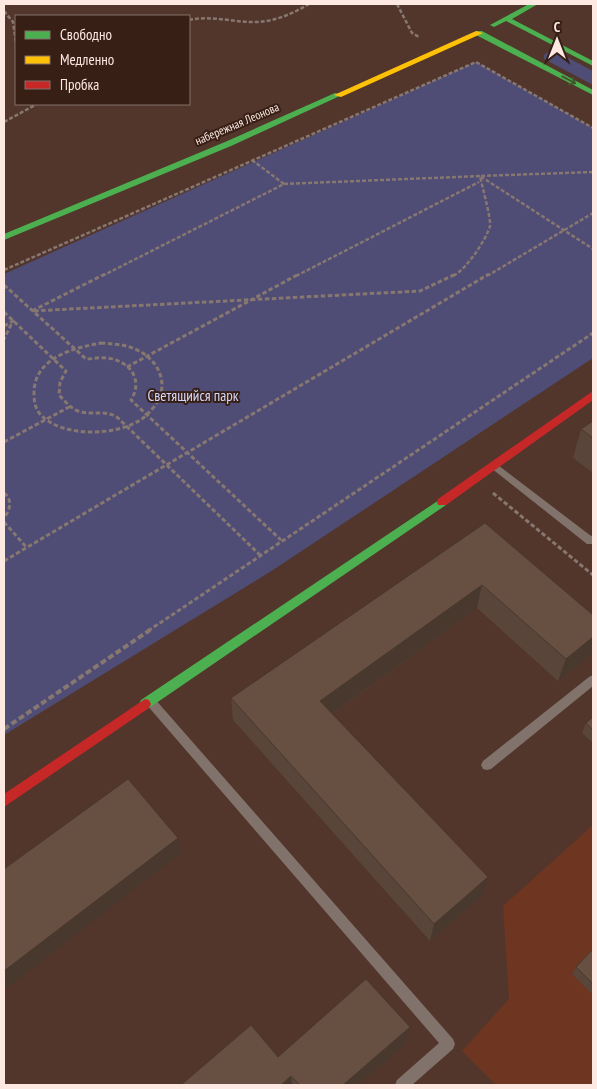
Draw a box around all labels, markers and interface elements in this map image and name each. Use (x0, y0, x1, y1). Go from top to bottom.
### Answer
legend (15, 15, 190, 105)
north arrow (532, 15, 582, 65)
text: С (554, 18, 561, 36)
text: Свободно (60, 25, 112, 44)
text: Медленно (60, 50, 114, 69)
text: Пробка (60, 75, 99, 94)
one-way arrow (561, 75, 576, 85)
street label: набережная Леонова (192, 99, 281, 148)
park label: Светящийся парк (147, 386, 239, 405)

